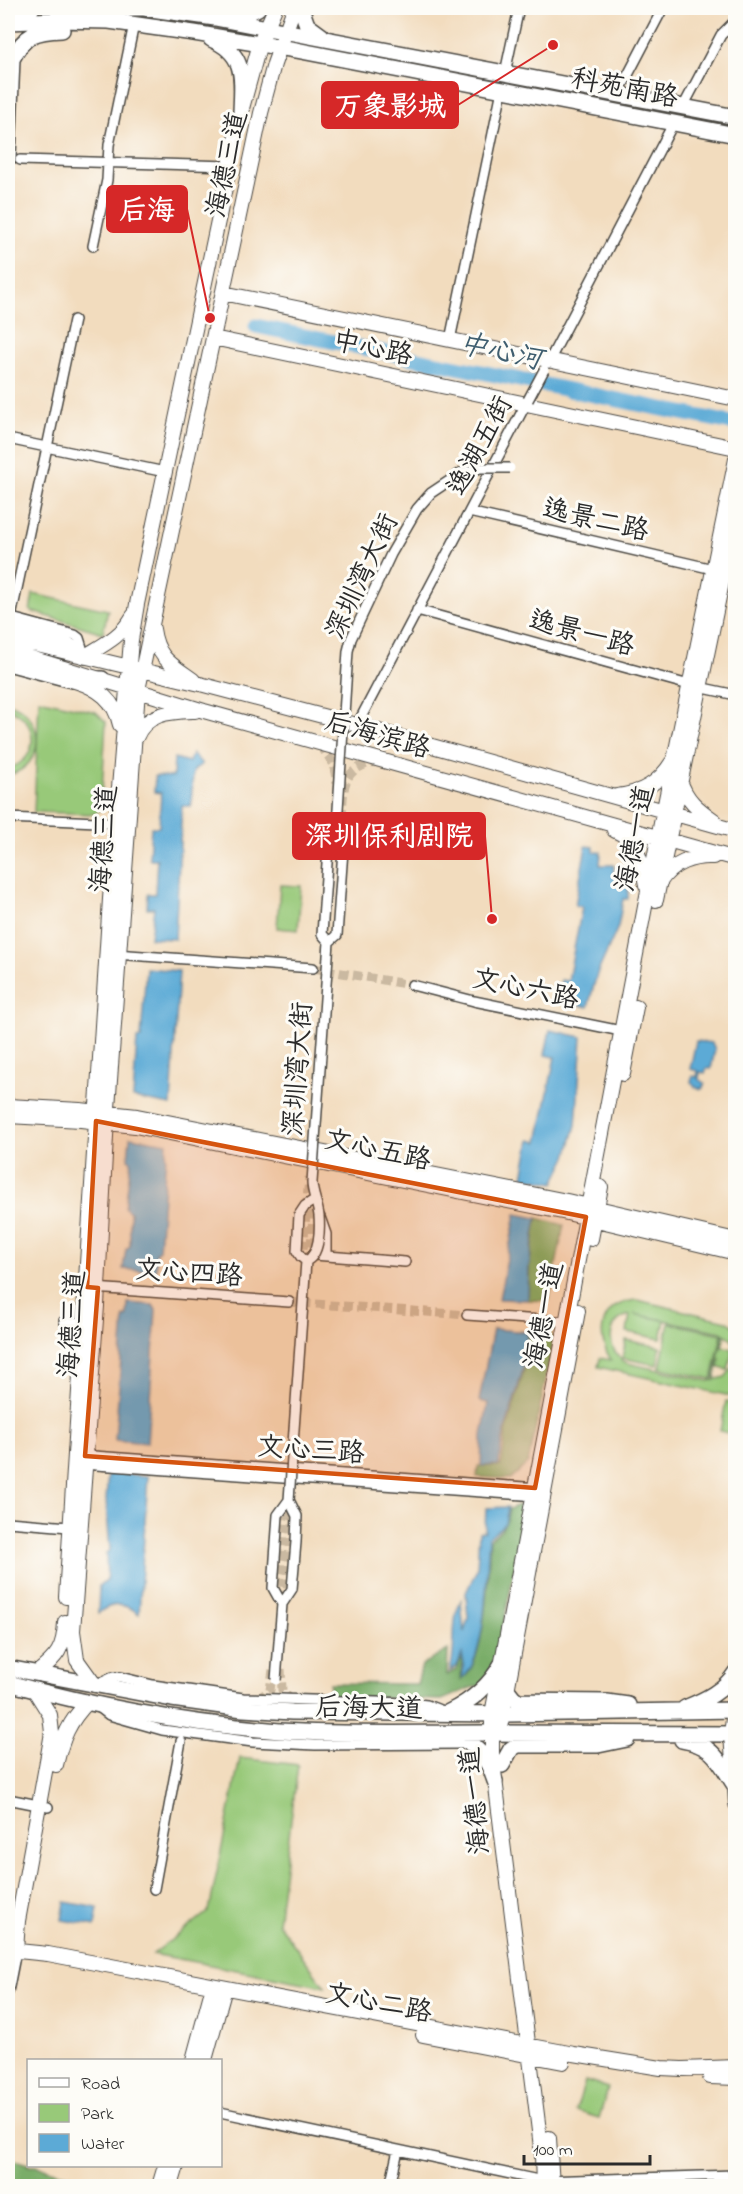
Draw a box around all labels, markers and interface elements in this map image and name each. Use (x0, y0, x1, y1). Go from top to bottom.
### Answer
street label: 科苑南路 (568, 60, 681, 119)
callout: 万象影城 (322, 82, 458, 128)
text: 万象影城 (334, 88, 446, 129)
street label: 海德三道 (198, 108, 259, 221)
callout: 后海 (107, 186, 187, 232)
text: 后海 (119, 192, 175, 233)
street label: 中心路 (329, 322, 416, 377)
water label: 中心河 (455, 325, 550, 383)
street label: 逸湖五街 (439, 389, 524, 503)
street label: 逸景二路 (538, 490, 652, 553)
street label: 深圳湾大街 (317, 508, 409, 646)
street label: 逸景一路 (524, 602, 639, 667)
street label: 后海滨路 (320, 703, 435, 770)
street label: 海德一道 (607, 782, 666, 895)
street label: 海德三道 (82, 784, 129, 894)
callout: 深圳保利剧院 (293, 813, 485, 859)
text: 深圳保利剧院 (305, 818, 473, 859)
street label: 文心六路 (469, 960, 582, 1021)
street label: 深圳湾大街 (275, 1000, 324, 1138)
street label: 文心五路 (321, 1121, 434, 1182)
street label: 文心四路 (134, 1251, 244, 1298)
street label: 海德一道 (516, 1259, 575, 1372)
street label: 海德三道 (50, 1269, 97, 1379)
street label: 文心三路 (256, 1428, 366, 1475)
street label: 后海大道 (315, 1689, 423, 1730)
street label: 海德一道 (451, 1745, 502, 1856)
street label: 文心二路 (322, 1975, 435, 2034)
legend (27, 2059, 222, 2167)
text: Road (81, 2072, 120, 2098)
text: Park (81, 2102, 114, 2128)
scale bar (524, 2128, 650, 2166)
text: Water (81, 2132, 125, 2158)
text: 100 m (533, 2138, 573, 2164)

